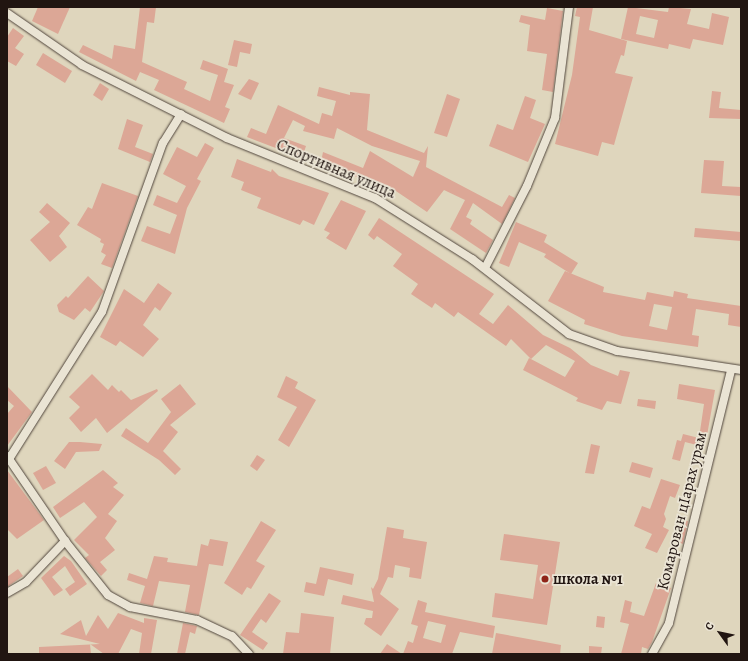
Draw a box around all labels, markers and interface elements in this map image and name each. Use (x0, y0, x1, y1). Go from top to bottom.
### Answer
street label: Спортивная улица (273, 135, 399, 203)
street label: Комарован цIарах урам (653, 430, 711, 592)
place label: школа №1 (553, 569, 623, 589)
marker: школа №1 (540, 574, 550, 584)
north arrow (700, 613, 740, 653)
text: С (701, 619, 718, 633)

